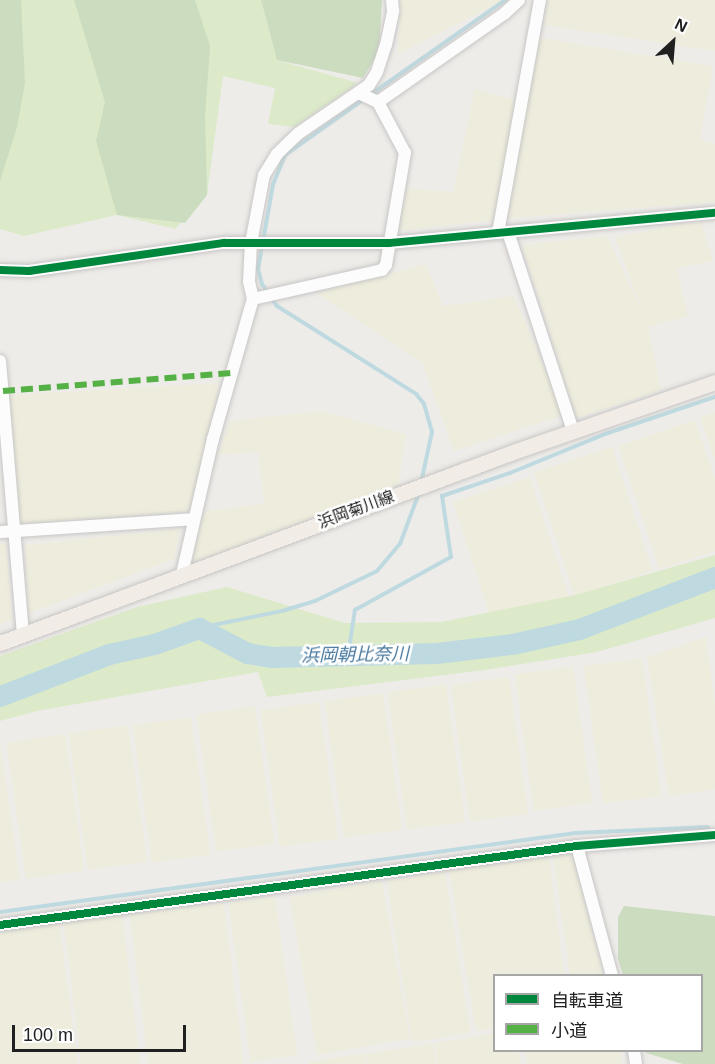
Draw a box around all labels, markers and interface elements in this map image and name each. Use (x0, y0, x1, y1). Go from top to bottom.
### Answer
north arrow (643, 12, 703, 72)
text: N (672, 15, 690, 36)
street label: 浜岡菊川線 (315, 487, 397, 533)
water label: 浜岡朝比奈川 (301, 643, 409, 667)
legend (493, 974, 703, 1052)
text: 自転車道 (551, 991, 623, 1011)
scale bar (15, 1013, 189, 1051)
text: 小道 (551, 1021, 587, 1041)
text: 100 m (23, 1025, 73, 1045)

